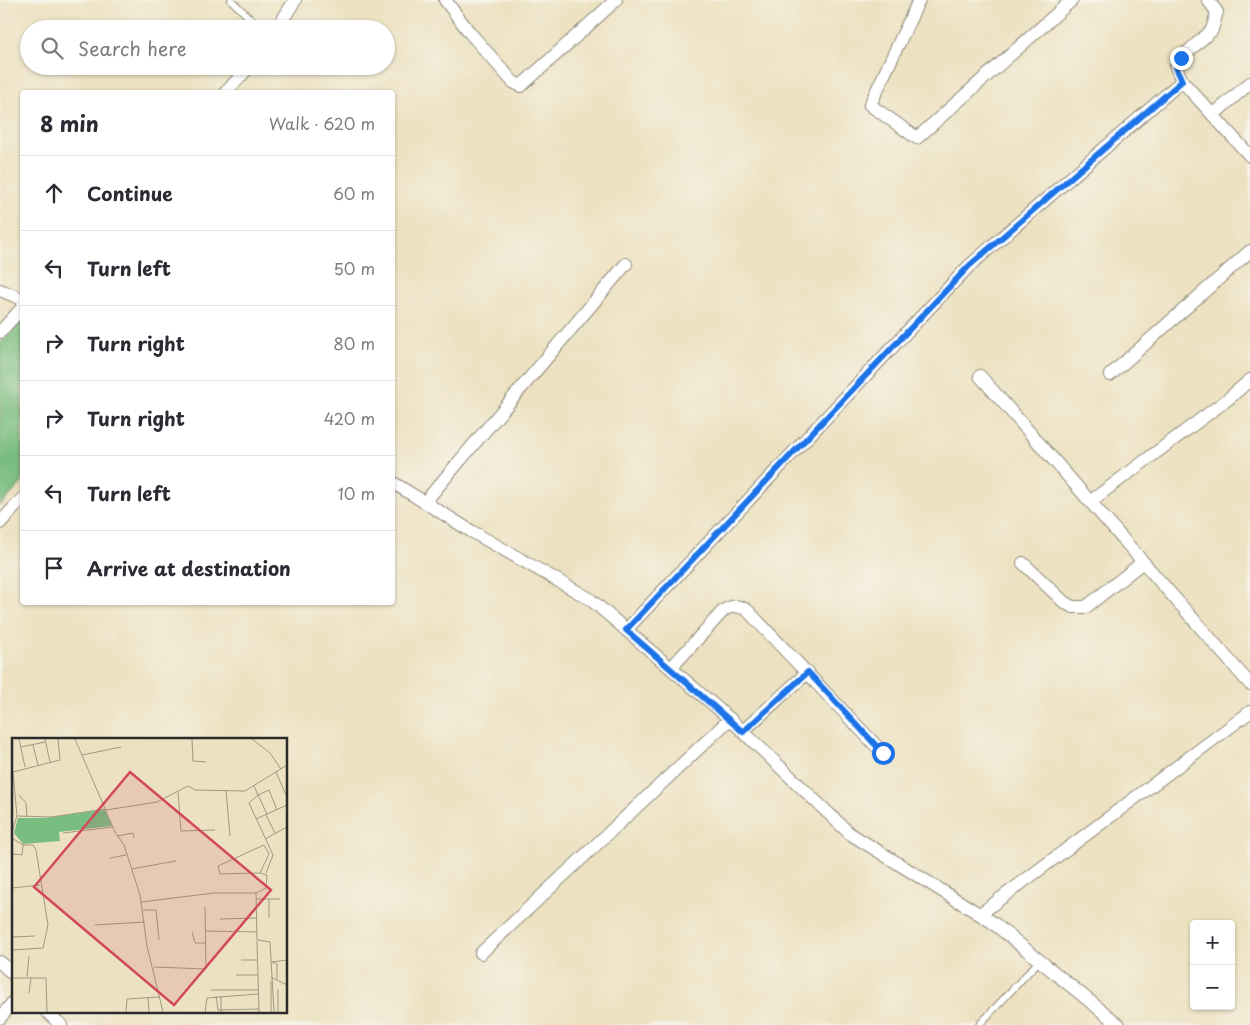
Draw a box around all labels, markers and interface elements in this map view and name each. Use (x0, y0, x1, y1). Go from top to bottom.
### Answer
search box (20, 20, 395, 75)
icon: search (38, 34, 66, 62)
text: Search here (78, 34, 187, 62)
route end (1170, 47, 1193, 70)
text: 8 min (40, 107, 99, 139)
text: Walk · 620 m (269, 111, 375, 135)
icon: ahead (40, 179, 68, 207)
text: Continue (87, 179, 173, 207)
text: 60 m (333, 181, 375, 205)
icon: left (40, 254, 68, 282)
text: Turn left (87, 254, 171, 282)
text: 50 m (334, 256, 375, 280)
icon: right (40, 329, 68, 357)
text: Turn right (87, 329, 185, 357)
text: 80 m (333, 331, 375, 355)
icon: right (40, 404, 68, 432)
text: Turn right (87, 404, 185, 432)
text: 420 m (324, 406, 375, 430)
icon: left (40, 479, 68, 507)
text: Turn left (87, 479, 171, 507)
text: 10 m (338, 481, 375, 505)
icon: arrive (40, 554, 68, 582)
text: Arrive at destination (87, 554, 291, 582)
inset map (12, 738, 288, 1012)
route start (872, 742, 895, 765)
map controls (1190, 920, 1235, 1010)
button: + (1190, 920, 1235, 965)
button: − (1190, 965, 1235, 1010)

